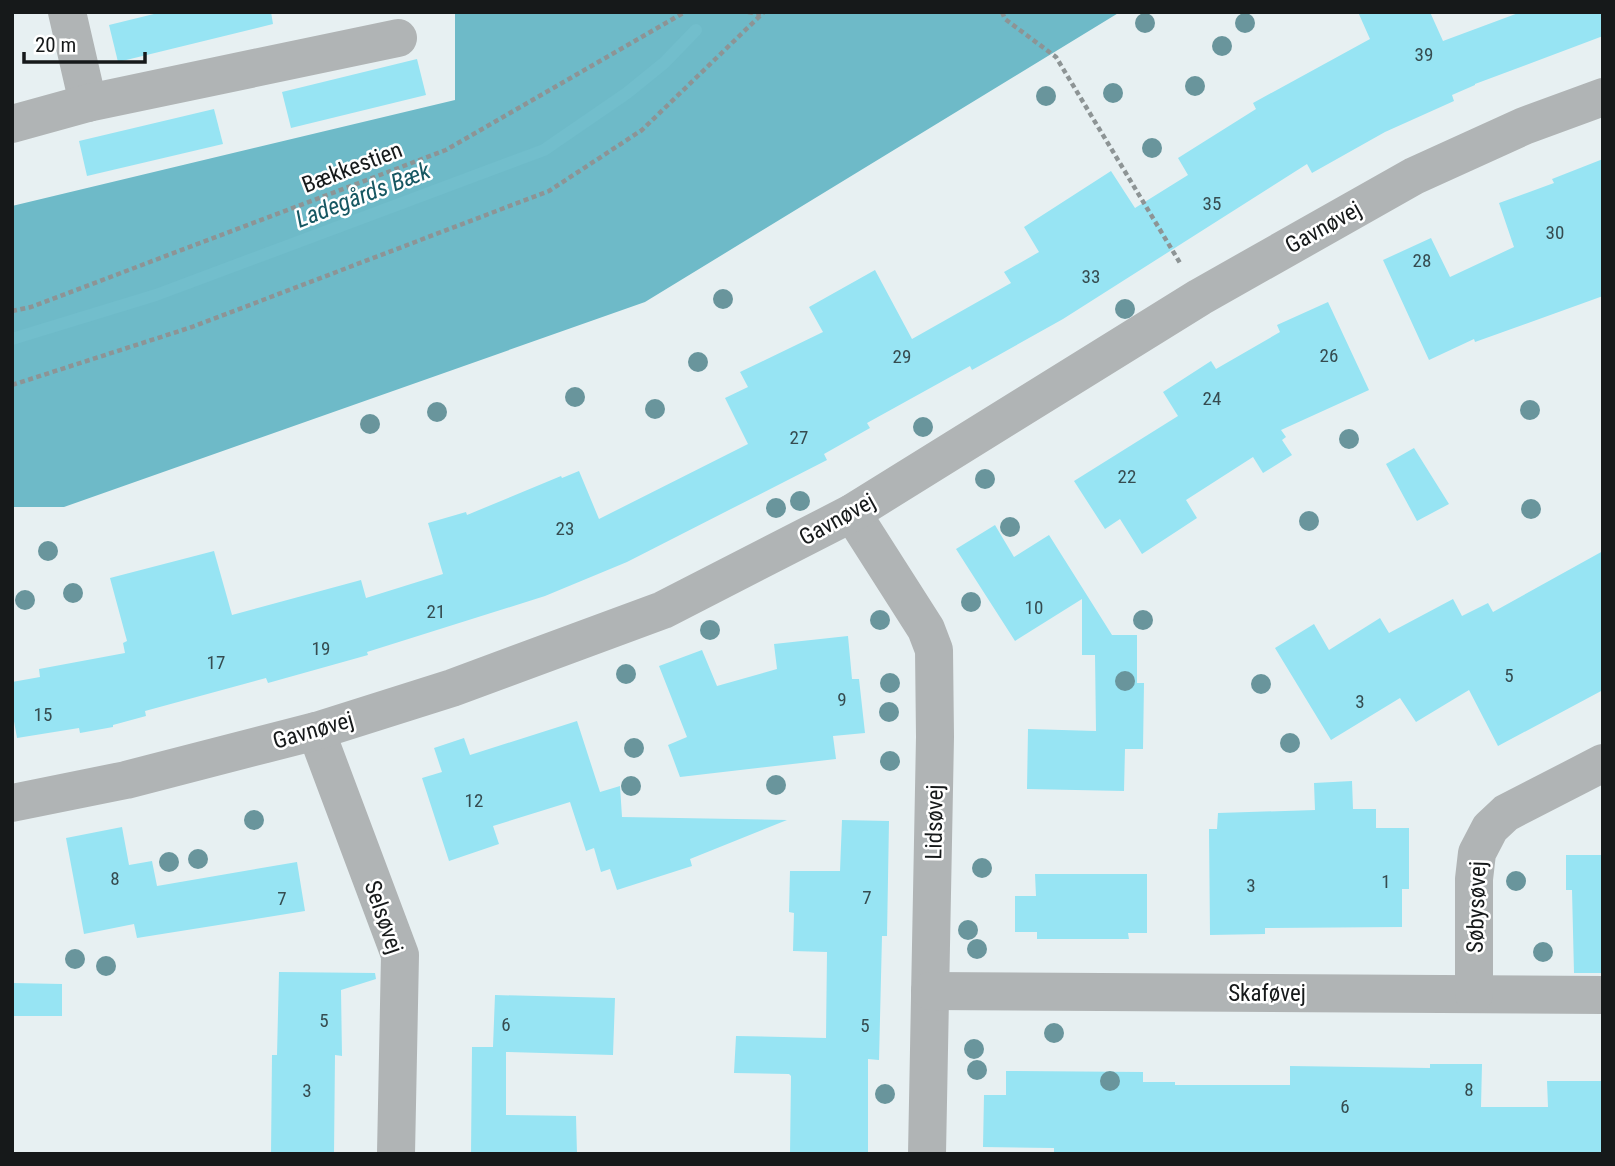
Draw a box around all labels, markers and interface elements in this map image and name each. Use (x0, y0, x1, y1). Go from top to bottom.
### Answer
scale bar (24, 21, 145, 65)
text: 20 m (35, 33, 76, 57)
house number: 39 (1415, 43, 1433, 66)
street label: Bækkestien (298, 136, 406, 199)
water label: Ladegårds Bæk (292, 156, 435, 234)
house number: 35 (1203, 192, 1221, 215)
street label: Gavnøvej (1281, 196, 1366, 259)
house number: 30 (1546, 221, 1564, 244)
house number: 28 (1413, 249, 1431, 272)
house number: 33 (1082, 265, 1100, 288)
house number: 26 (1320, 344, 1338, 367)
house number: 29 (893, 345, 911, 368)
house number: 24 (1203, 387, 1221, 410)
house number: 27 (790, 426, 808, 449)
house number: 22 (1118, 465, 1136, 488)
street label: Gavnøvej (795, 488, 880, 551)
house number: 23 (556, 517, 574, 540)
house number: 10 (1025, 596, 1043, 619)
house number: 21 (427, 600, 445, 623)
house number: 19 (312, 637, 330, 660)
house number: 17 (207, 651, 225, 674)
house number: 5 (1504, 664, 1514, 687)
house number: 9 (837, 688, 847, 711)
house number: 3 (1355, 690, 1365, 713)
house number: 15 (34, 703, 52, 726)
street label: Gavnøvej (270, 706, 357, 755)
street label: Lidsøvej (920, 784, 949, 860)
house number: 12 (465, 789, 483, 812)
street label: Søbysøvej (1461, 861, 1492, 953)
house number: 8 (110, 867, 120, 890)
house number: 1 (1381, 870, 1391, 893)
house number: 3 (1246, 874, 1256, 897)
street label: Selsøvej (358, 877, 409, 957)
house number: 7 (862, 886, 872, 909)
house number: 7 (277, 887, 287, 910)
street label: Skaføvej (1228, 980, 1306, 1007)
house number: 5 (319, 1009, 329, 1032)
house number: 6 (501, 1013, 511, 1036)
house number: 5 (860, 1014, 870, 1037)
house number: 8 (1464, 1078, 1474, 1101)
house number: 3 (302, 1079, 312, 1102)
house number: 6 (1340, 1095, 1350, 1118)

